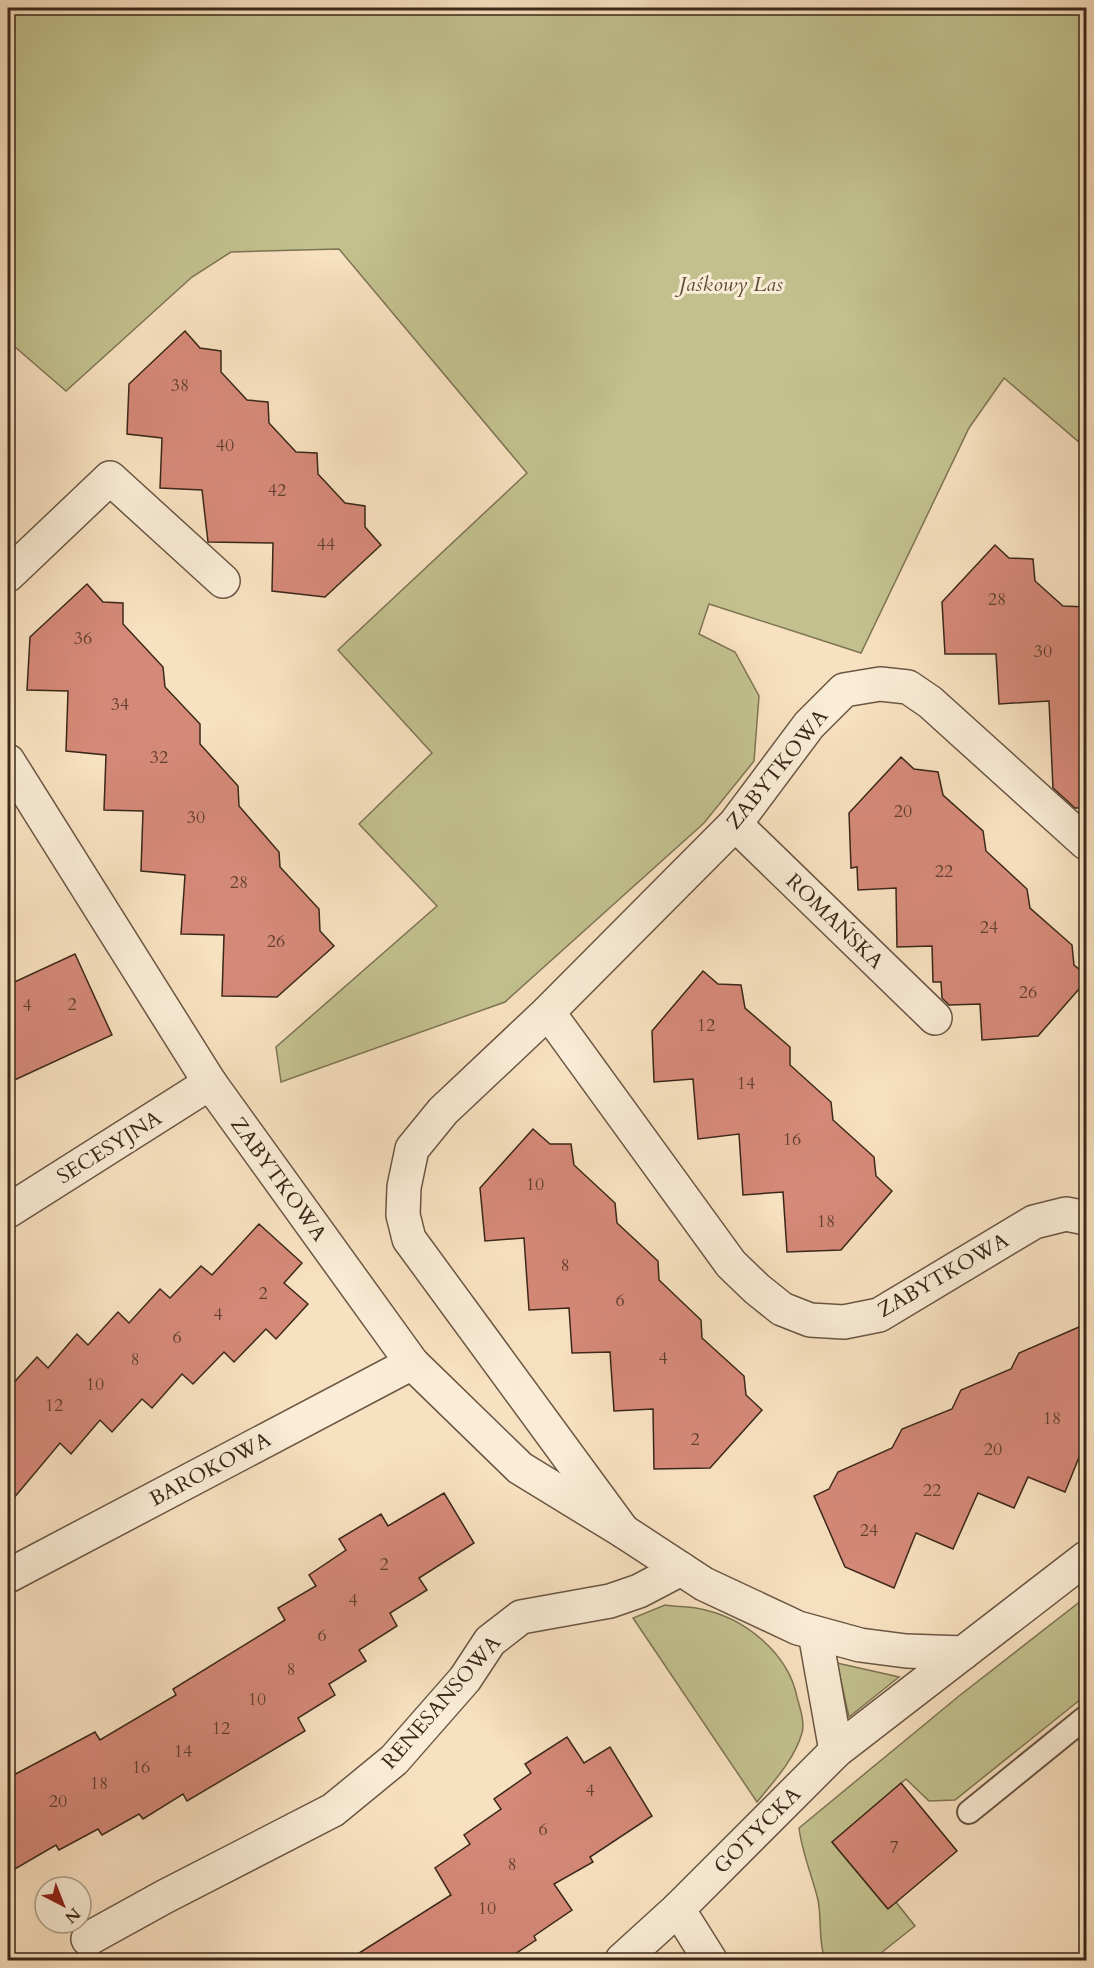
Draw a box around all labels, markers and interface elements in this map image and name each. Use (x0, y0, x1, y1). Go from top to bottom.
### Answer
park label: Jaśkowy Las (674, 270, 783, 299)
house number: 38 (171, 373, 189, 398)
house number: 40 (216, 433, 234, 458)
house number: 42 (268, 478, 286, 503)
house number: 44 (317, 532, 335, 557)
house number: 28 (988, 587, 1006, 612)
house number: 36 (74, 626, 92, 651)
house number: 30 (1034, 639, 1052, 664)
house number: 34 (111, 692, 129, 717)
street label: ZABYTKOWA (720, 703, 835, 836)
house number: 32 (150, 745, 168, 770)
house number: 20 (894, 799, 912, 824)
house number: 30 (187, 805, 205, 830)
house number: 22 (935, 859, 953, 884)
street label: ROMAŃSKA (779, 867, 890, 976)
house number: 28 (230, 870, 248, 895)
house number: 24 (980, 915, 998, 940)
house number: 26 (267, 929, 285, 954)
house number: 26 (1019, 980, 1037, 1005)
house number: 2 (67, 992, 77, 1017)
house number: 4 (22, 993, 32, 1018)
house number: 12 (697, 1013, 715, 1038)
house number: 14 (737, 1071, 755, 1096)
street label: SECESYJNA (51, 1104, 167, 1191)
street label: ZABYTKOWA (224, 1111, 334, 1247)
house number: 16 (783, 1127, 801, 1152)
house number: 10 (526, 1172, 544, 1197)
house number: 18 (817, 1209, 835, 1234)
street label: ZABYTKOWA (872, 1226, 1014, 1325)
house number: 8 (560, 1253, 570, 1278)
house number: 2 (258, 1281, 268, 1306)
house number: 6 (615, 1288, 625, 1313)
house number: 4 (213, 1302, 223, 1327)
house number: 6 (172, 1325, 182, 1350)
house number: 4 (658, 1346, 668, 1371)
house number: 8 (130, 1347, 140, 1372)
house number: 10 (86, 1372, 104, 1397)
house number: 12 (45, 1393, 63, 1418)
house number: 18 (1043, 1406, 1061, 1431)
street label: BAROKOWA (144, 1425, 276, 1514)
house number: 2 (690, 1427, 700, 1452)
house number: 20 (984, 1437, 1002, 1462)
house number: 22 (923, 1478, 941, 1503)
house number: 24 (860, 1518, 878, 1543)
house number: 2 (379, 1552, 389, 1577)
house number: 4 (348, 1588, 358, 1613)
house number: 6 (317, 1623, 327, 1648)
street label: RENESANSOWA (375, 1629, 508, 1775)
house number: 8 (286, 1657, 296, 1682)
house number: 10 (248, 1687, 266, 1712)
house number: 12 (212, 1716, 230, 1741)
house number: 14 (174, 1739, 192, 1764)
house number: 16 (132, 1755, 150, 1780)
house number: 18 (90, 1771, 108, 1796)
house number: 4 (585, 1778, 595, 1803)
street label: GOTYCKA (707, 1780, 807, 1880)
house number: 20 (49, 1789, 67, 1814)
house number: 6 (538, 1817, 548, 1842)
house number: 7 (889, 1835, 899, 1860)
house number: 8 (507, 1852, 517, 1877)
north arrow (33, 1875, 93, 1935)
house number: 10 (478, 1896, 496, 1921)
text: N (60, 1903, 85, 1928)

